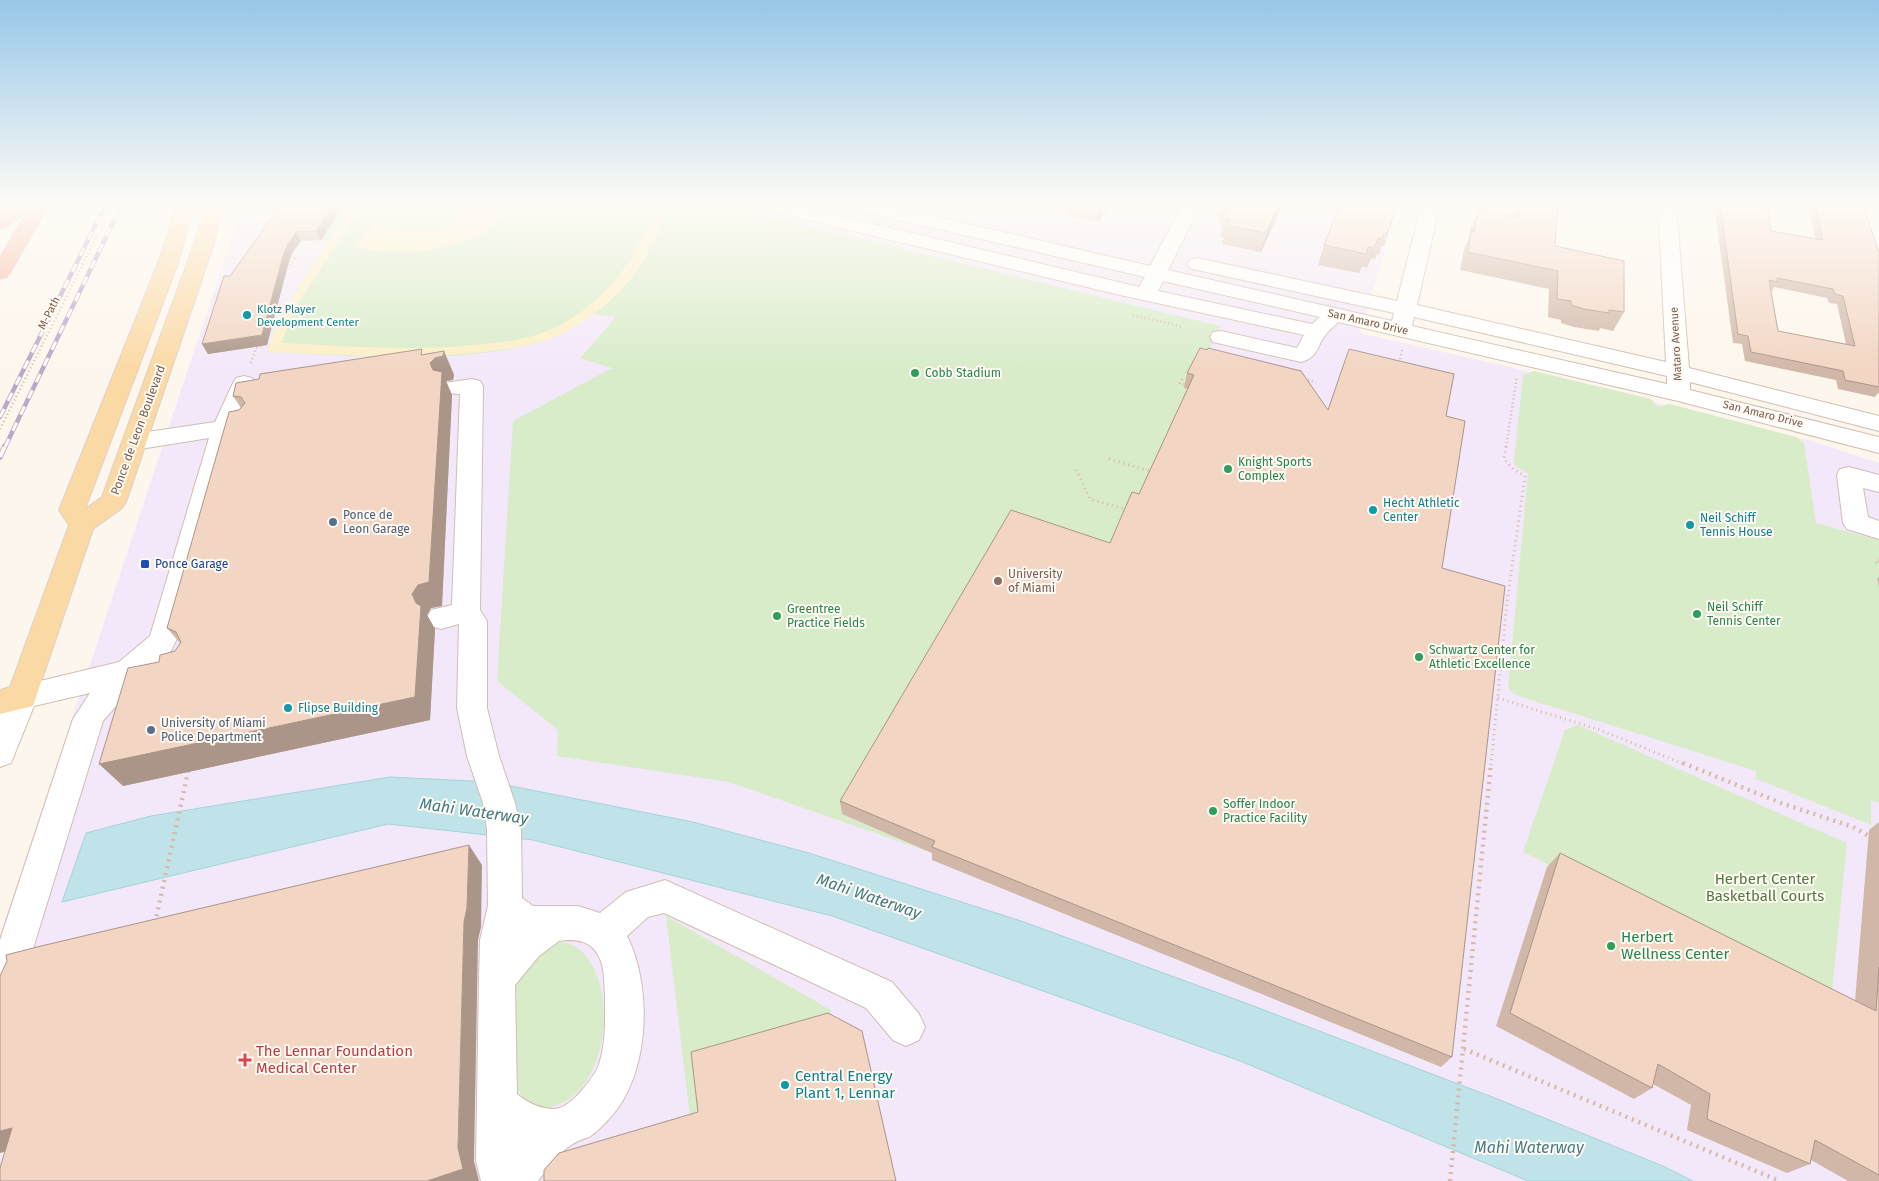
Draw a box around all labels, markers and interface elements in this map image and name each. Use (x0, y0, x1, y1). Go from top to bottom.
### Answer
street label: M-Path (35, 294, 63, 332)
place label: Klotz Player Development Center (257, 303, 359, 329)
street label: San Amaro Drive (1327, 306, 1409, 338)
street label: Mataro Avenue (1668, 307, 1684, 381)
marker: Klotz Player Development Center (241, 309, 253, 321)
street label: Ponce de Leon Boulevard (108, 363, 168, 497)
place label: Cobb Stadium (925, 366, 1001, 380)
marker: Cobb Stadium (909, 367, 921, 379)
street label: San Amaro Drive (1722, 398, 1804, 430)
place label: Knight Sports Complex (1238, 455, 1312, 483)
marker: Knight Sports Complex (1222, 463, 1234, 475)
place label: Hecht Athletic Center (1383, 496, 1460, 524)
marker: Hecht Athletic Center (1367, 504, 1379, 516)
place label: Ponce de Leon Garage (343, 508, 410, 536)
place label: Neil Schiff Tennis House (1700, 511, 1773, 539)
marker: Ponce de Leon Garage (327, 516, 339, 528)
marker: Neil Schiff Tennis House (1684, 519, 1696, 531)
place label: Ponce Garage (155, 557, 228, 571)
marker: Ponce Garage (139, 558, 151, 570)
place label: University of Miami (1008, 567, 1062, 595)
marker: University of Miami (992, 575, 1004, 587)
place label: Neil Schiff Tennis Center (1707, 600, 1781, 628)
place label: Greentree Practice Fields (787, 602, 865, 630)
marker: Neil Schiff Tennis Center (1691, 608, 1703, 620)
marker: Greentree Practice Fields (771, 610, 783, 622)
place label: Schwartz Center for Athletic Excellence (1429, 643, 1535, 671)
marker: Schwartz Center for Athletic Excellence (1413, 651, 1425, 663)
place label: Flipse Building (298, 701, 379, 715)
marker: Flipse Building (282, 702, 294, 714)
place label: University of Miami Police Department (161, 716, 266, 744)
marker: University of Miami Police Department (145, 724, 157, 736)
water label: Mahi Waterway (419, 794, 531, 828)
place label: Soffer Indoor Practice Facility (1223, 797, 1307, 825)
marker: Soffer Indoor Practice Facility (1207, 805, 1219, 817)
water label: Mahi Waterway (814, 869, 925, 923)
park label: Herbert Center Basketball Courts (1706, 870, 1824, 905)
place label: Herbert Wellness Center (1621, 928, 1729, 963)
marker: Herbert Wellness Center (1605, 940, 1617, 952)
place label: The Lennar Foundation Medical Center (256, 1042, 413, 1077)
marker: The Lennar Foundation Medical Center (238, 1053, 252, 1067)
place label: Central Energy Plant 1, Lennar (795, 1067, 895, 1102)
marker: Central Energy Plant 1, Lennar (779, 1079, 791, 1091)
water label: Mahi Waterway (1474, 1138, 1585, 1157)

